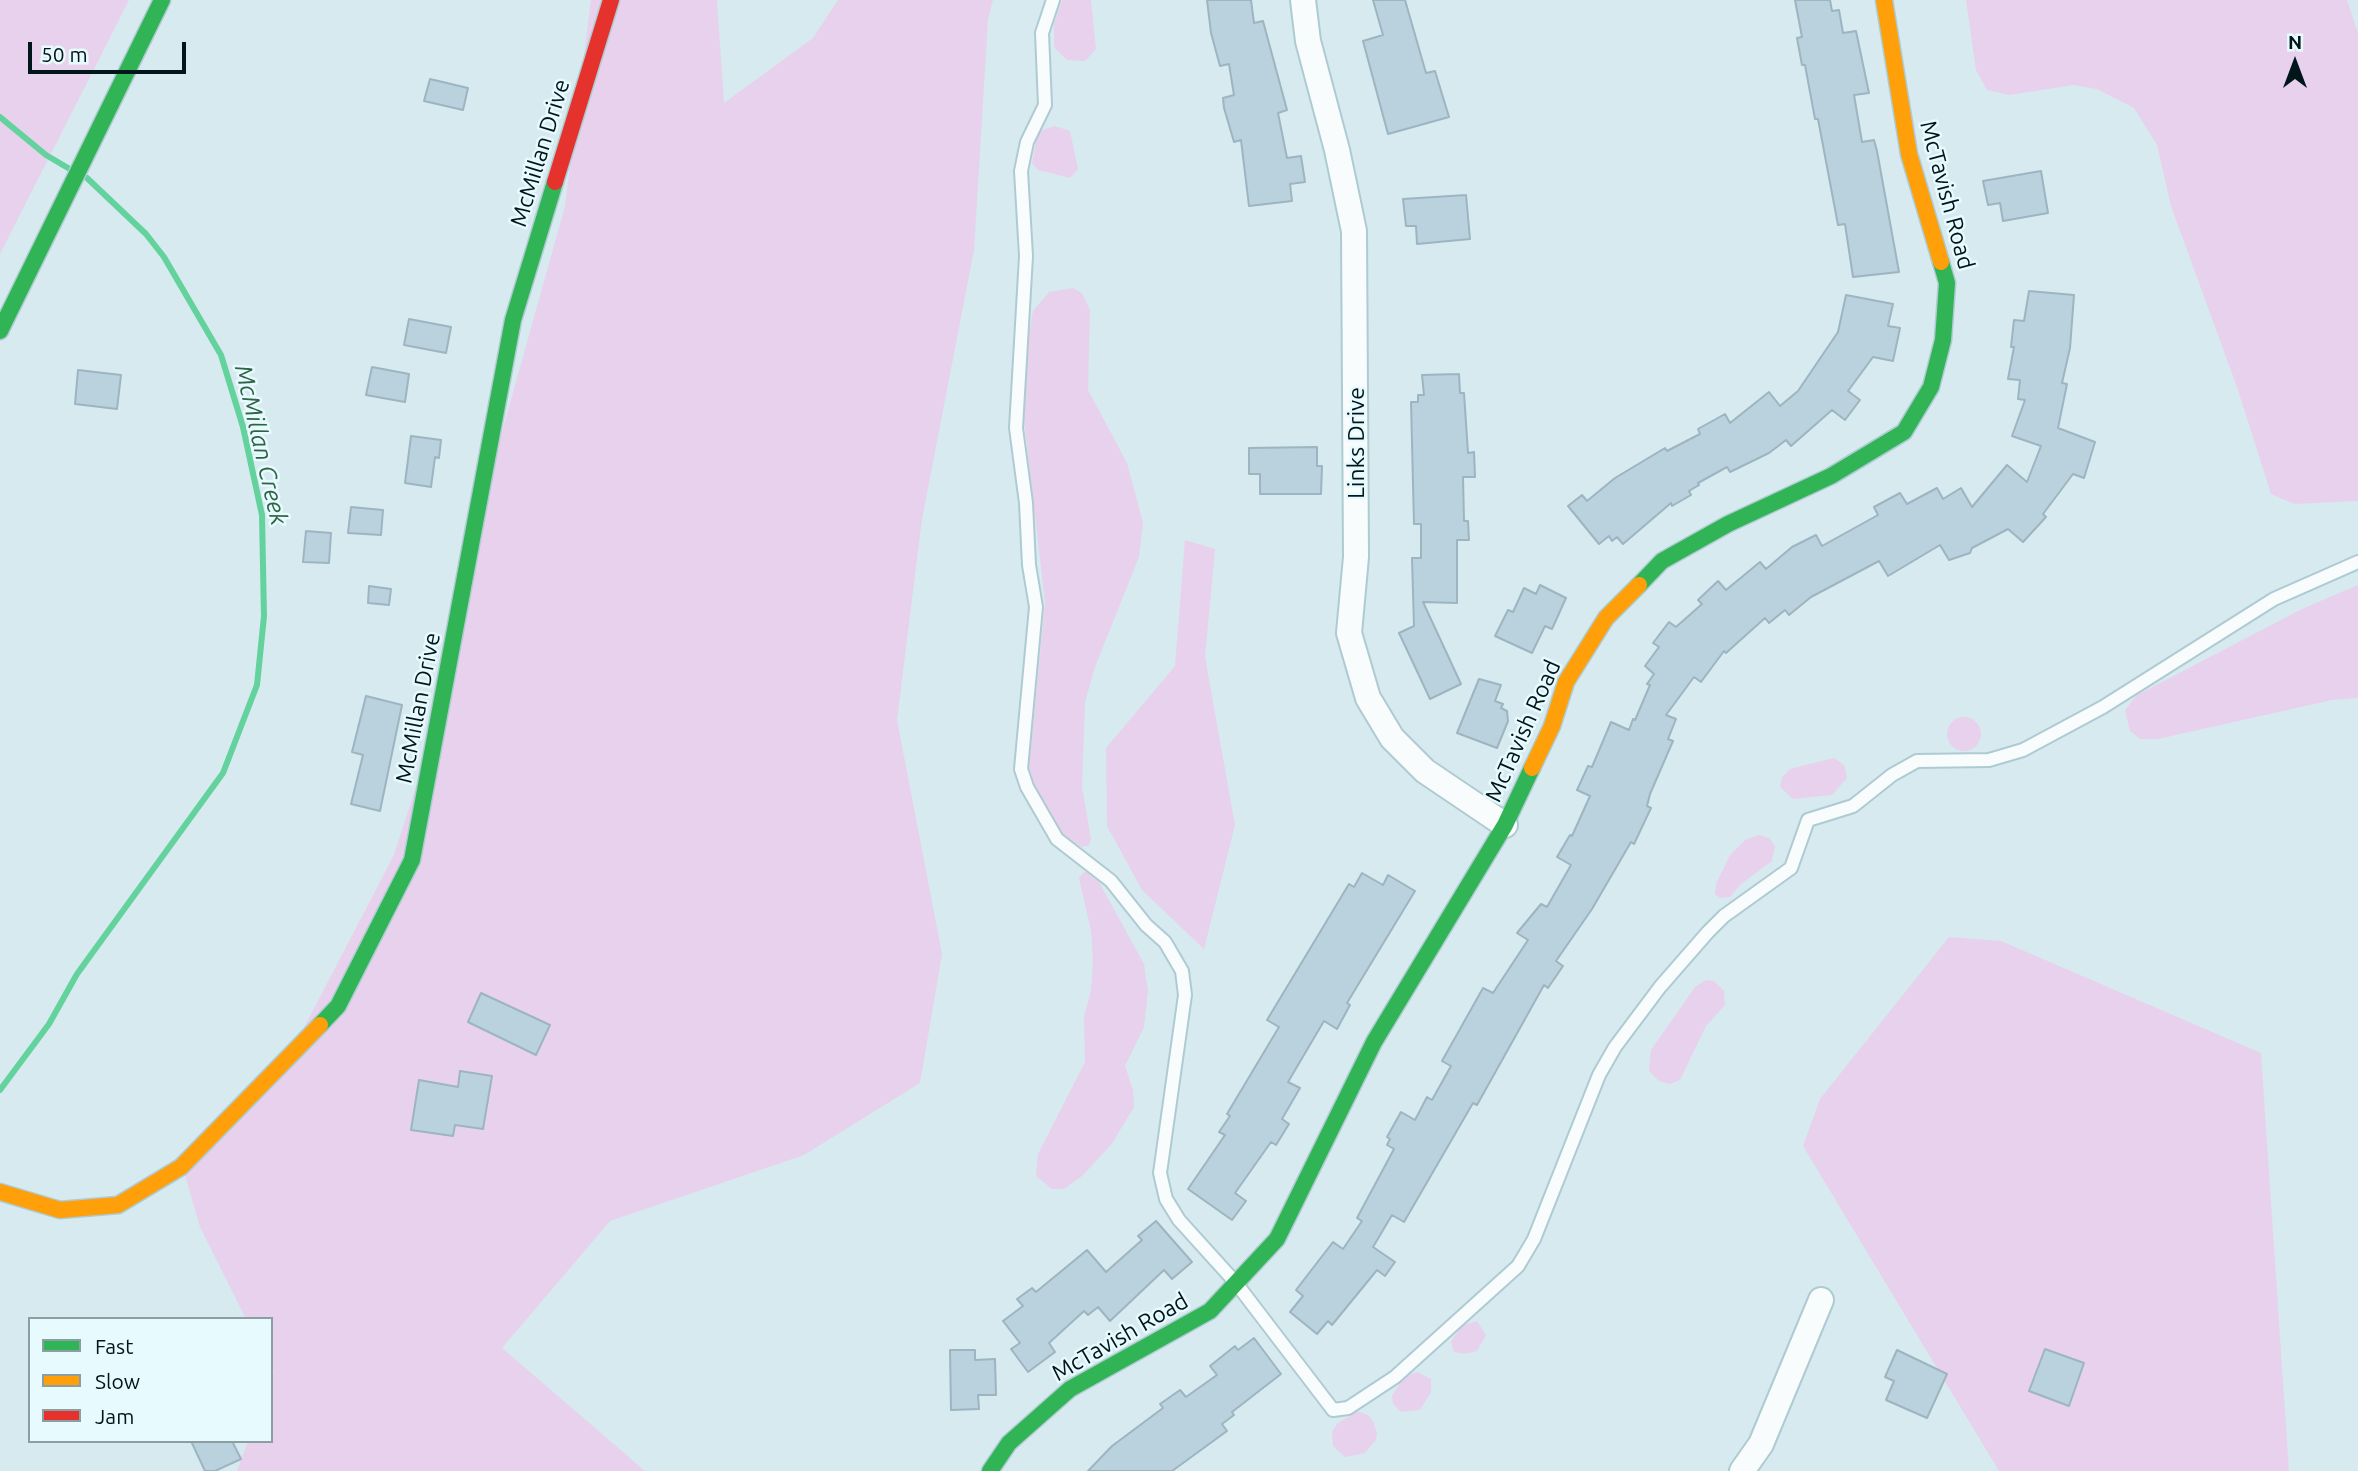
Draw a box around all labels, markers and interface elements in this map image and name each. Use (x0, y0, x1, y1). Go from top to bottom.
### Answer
scale bar (32, 28, 189, 72)
north arrow (2260, 28, 2330, 98)
text: N (2288, 31, 2302, 53)
text: 50 m (41, 42, 88, 66)
street label: McMillan Drive (504, 76, 576, 230)
street label: McTavish Road (1914, 118, 1980, 272)
water label: McMillan Creek (229, 362, 293, 528)
street label: Links Drive (1342, 387, 1370, 499)
street label: McMillan Drive (390, 630, 446, 786)
street label: McTavish Road (1479, 656, 1567, 806)
street label: McTavish Road (1047, 1287, 1193, 1387)
legend (28, 1317, 273, 1443)
text: Fast (95, 1334, 133, 1358)
text: Slow (95, 1369, 140, 1393)
text: Jam (95, 1404, 134, 1428)

